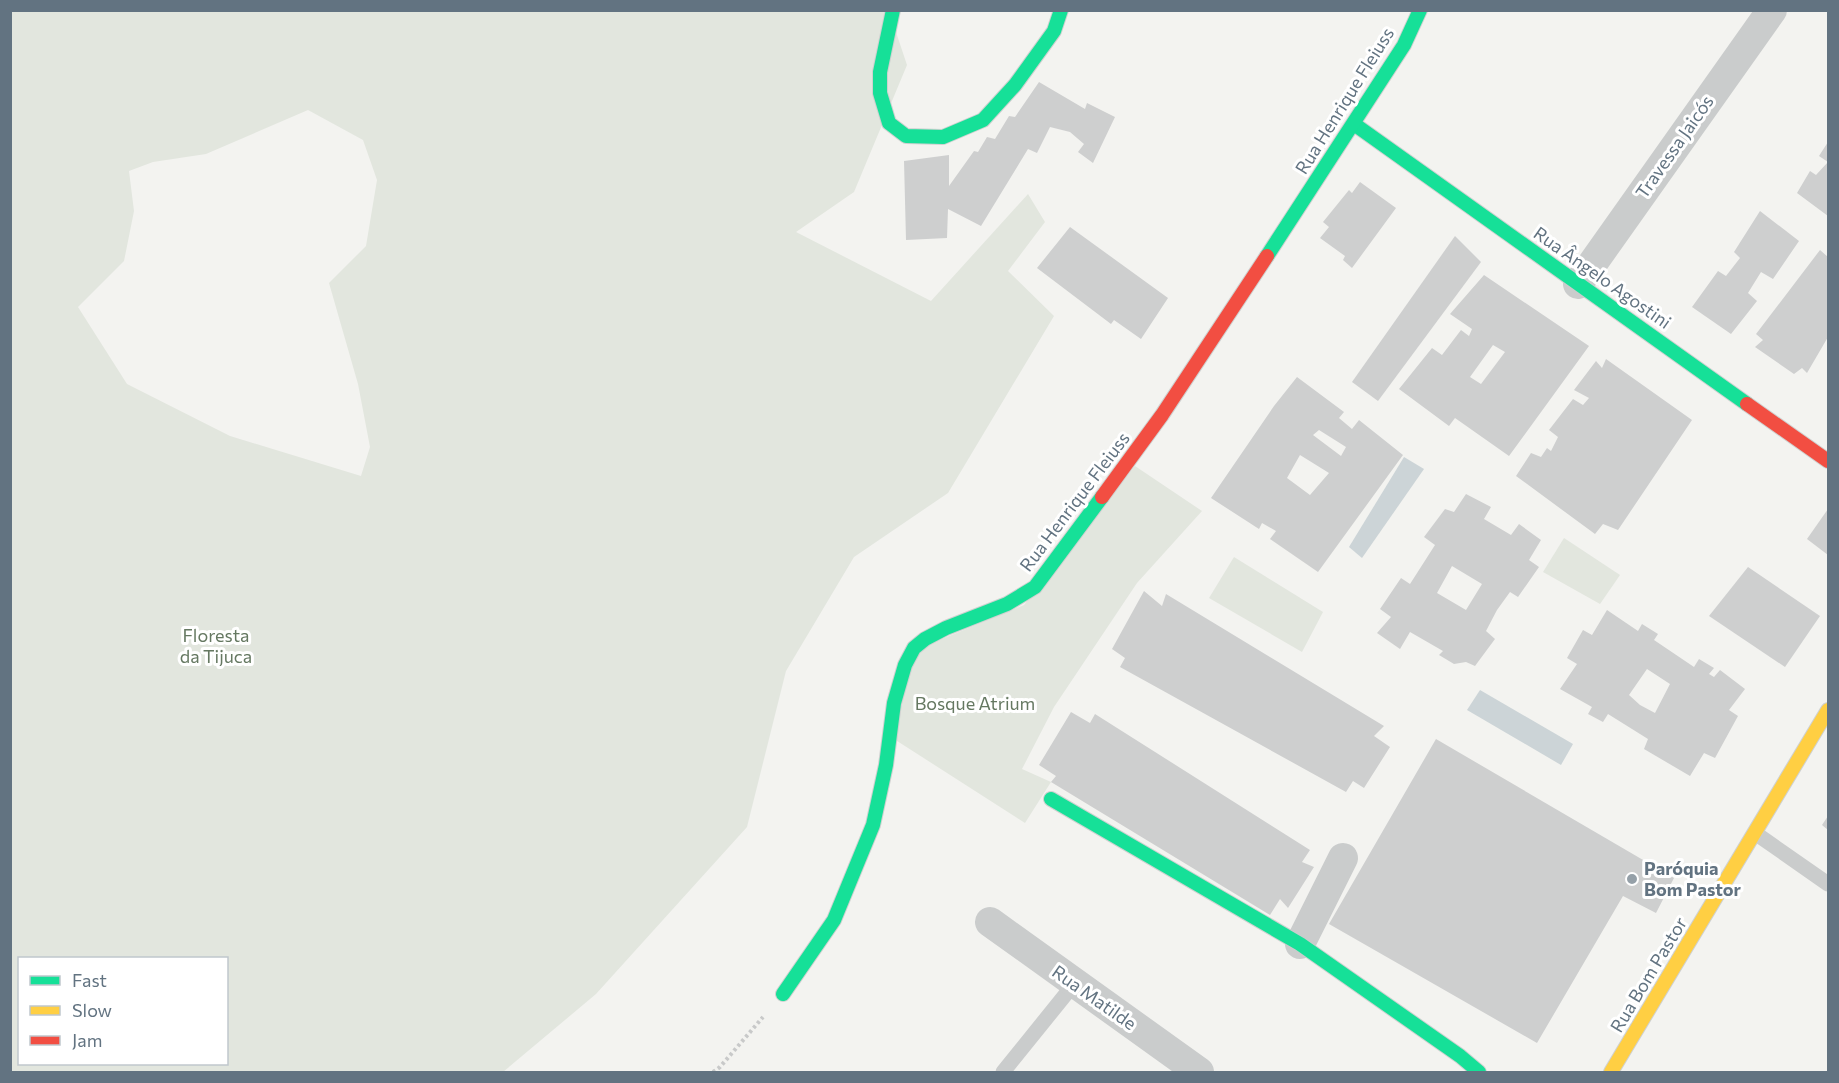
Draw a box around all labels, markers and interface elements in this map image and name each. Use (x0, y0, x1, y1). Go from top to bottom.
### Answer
street label: Rua Henrique Fleiuss (1290, 23, 1398, 178)
street label: Travessa Jaicós (1631, 91, 1718, 202)
street label: Rua Ângelo Agostini (1530, 222, 1676, 333)
street label: Rua Henrique Fleiuss (1015, 427, 1134, 575)
park label: Floresta da Tijuca (180, 624, 252, 667)
park label: Bosque Atrium (915, 692, 1035, 714)
place label: Paróquia Bom Pastor (1644, 857, 1742, 900)
marker: Paróquia Bom Pastor (1625, 872, 1639, 886)
street label: Rua Bom Pastor (1605, 913, 1691, 1036)
legend (18, 957, 228, 1065)
street label: Rua Matilde (1048, 960, 1141, 1034)
text: Fast (72, 969, 107, 991)
text: Slow (72, 999, 112, 1021)
text: Jam (72, 1029, 102, 1051)

